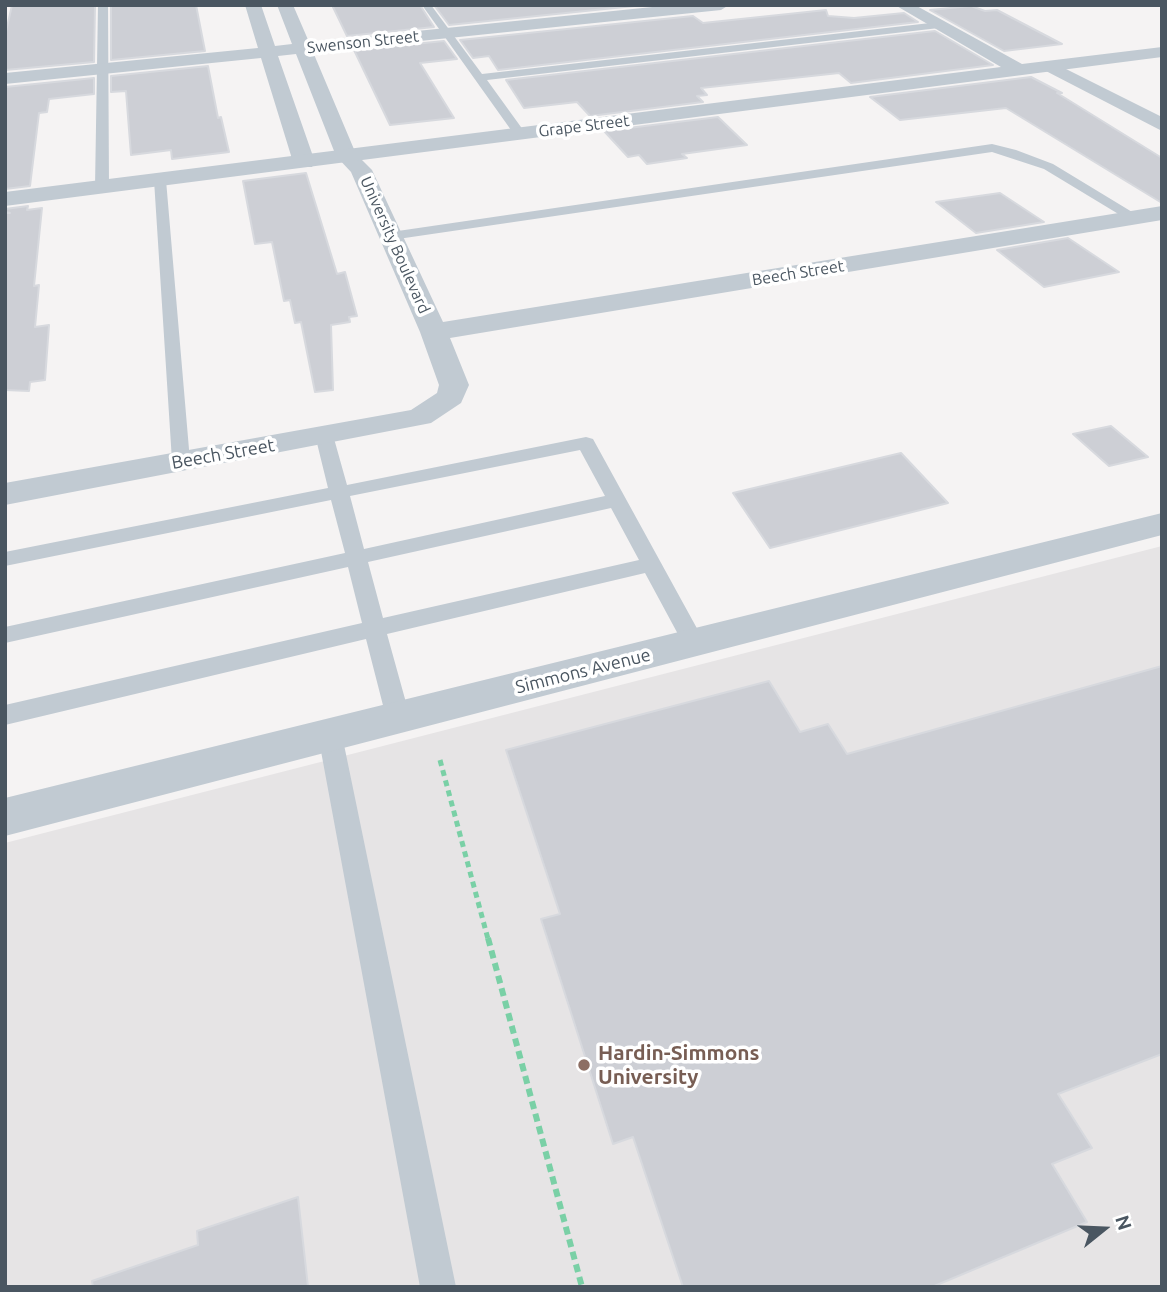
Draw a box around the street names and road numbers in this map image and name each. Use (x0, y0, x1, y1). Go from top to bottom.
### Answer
street label: Swenson Street (306, 27, 420, 57)
street label: Grape Street (537, 111, 631, 141)
street label: University Boulevard (356, 173, 434, 317)
street label: Beech Street (751, 256, 845, 290)
street label: Beech Street (170, 434, 276, 474)
street label: Simmons Avenue (513, 644, 653, 698)

